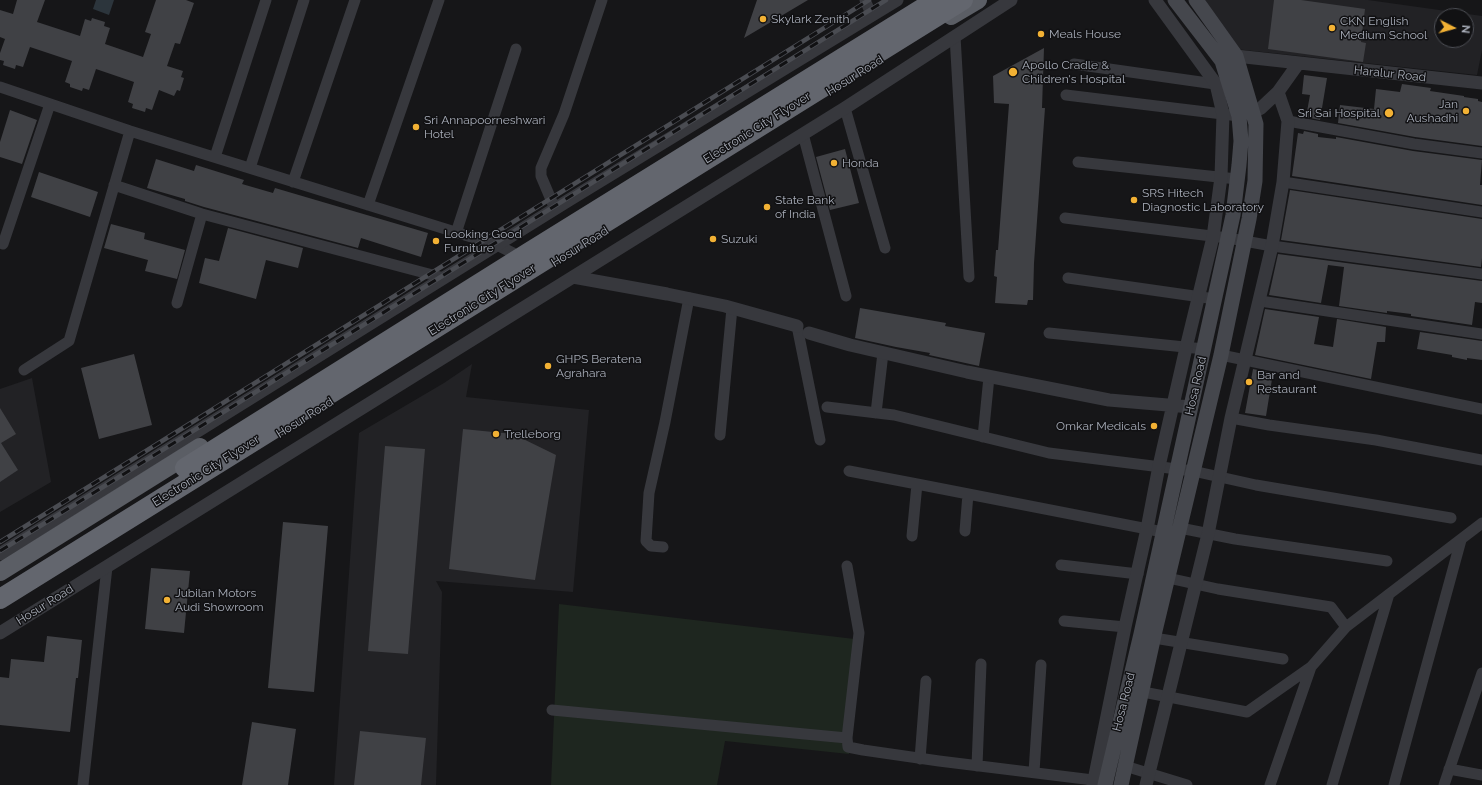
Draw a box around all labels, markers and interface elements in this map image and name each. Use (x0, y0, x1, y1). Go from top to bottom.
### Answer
north arrow (1434, 8, 1474, 48)
place label: Skylark Zenith (771, 12, 850, 26)
marker: Skylark Zenith (758, 14, 768, 24)
place label: CKN English Medium School (1340, 14, 1427, 42)
marker: CKN English Medium School (1327, 23, 1337, 33)
text: N (1459, 24, 1472, 34)
place label: Meals House (1049, 27, 1121, 41)
marker: Meals House (1036, 29, 1046, 39)
street label: Hosur Road (824, 53, 886, 99)
place label: Apollo Cradle & Children's Hospital (1022, 58, 1125, 86)
street label: Haralur Road (1353, 63, 1427, 85)
marker: Apollo Cradle & Children's Hospital (1007, 66, 1019, 78)
street label: Electronic City Flyover (701, 89, 813, 167)
place label: Jan Aushadhi (1406, 97, 1458, 125)
place label: Sri Sai Hospital (1298, 106, 1380, 120)
marker: Jan Aushadhi (1461, 106, 1471, 116)
marker: Sri Sai Hospital (1383, 107, 1395, 119)
place label: Sri Annapoorneshwari Hotel (424, 113, 545, 141)
marker: Sri Annapoorneshwari Hotel (411, 122, 421, 132)
place label: Honda (842, 156, 879, 170)
marker: Honda (829, 158, 839, 168)
place label: SRS Hitech Diagnostic Laboratory (1142, 186, 1264, 214)
place label: State Bank of India (775, 193, 835, 221)
marker: SRS Hitech Diagnostic Laboratory (1129, 195, 1139, 205)
marker: State Bank of India (762, 202, 772, 212)
street label: Hosur Road (549, 224, 611, 270)
place label: Looking Good Furniture (444, 227, 522, 255)
place label: Suzuki (721, 232, 757, 246)
marker: Suzuki (708, 234, 718, 244)
marker: Looking Good Furniture (431, 236, 441, 246)
street label: Electronic City Flyover (426, 261, 538, 339)
place label: GHPS Beratena Agrahara (556, 352, 641, 380)
street label: Hosa Road (1182, 355, 1210, 417)
marker: GHPS Beratena Agrahara (543, 361, 553, 371)
place label: Bar and Restaurant (1257, 368, 1317, 396)
marker: Bar and Restaurant (1244, 377, 1254, 387)
street label: Hosur Road (274, 395, 336, 441)
place label: Omkar Medicals (1056, 419, 1146, 433)
marker: Omkar Medicals (1149, 421, 1159, 431)
place label: Trelleborg (504, 427, 561, 441)
marker: Trelleborg (491, 429, 501, 439)
street label: Electronic City Flyover (150, 432, 262, 510)
street label: Hosur Road (14, 582, 76, 628)
place label: Jubilan Motors Audi Showroom (175, 586, 264, 614)
marker: Jubilan Motors Audi Showroom (162, 595, 172, 605)
street label: Hosa Road (1110, 671, 1138, 733)

